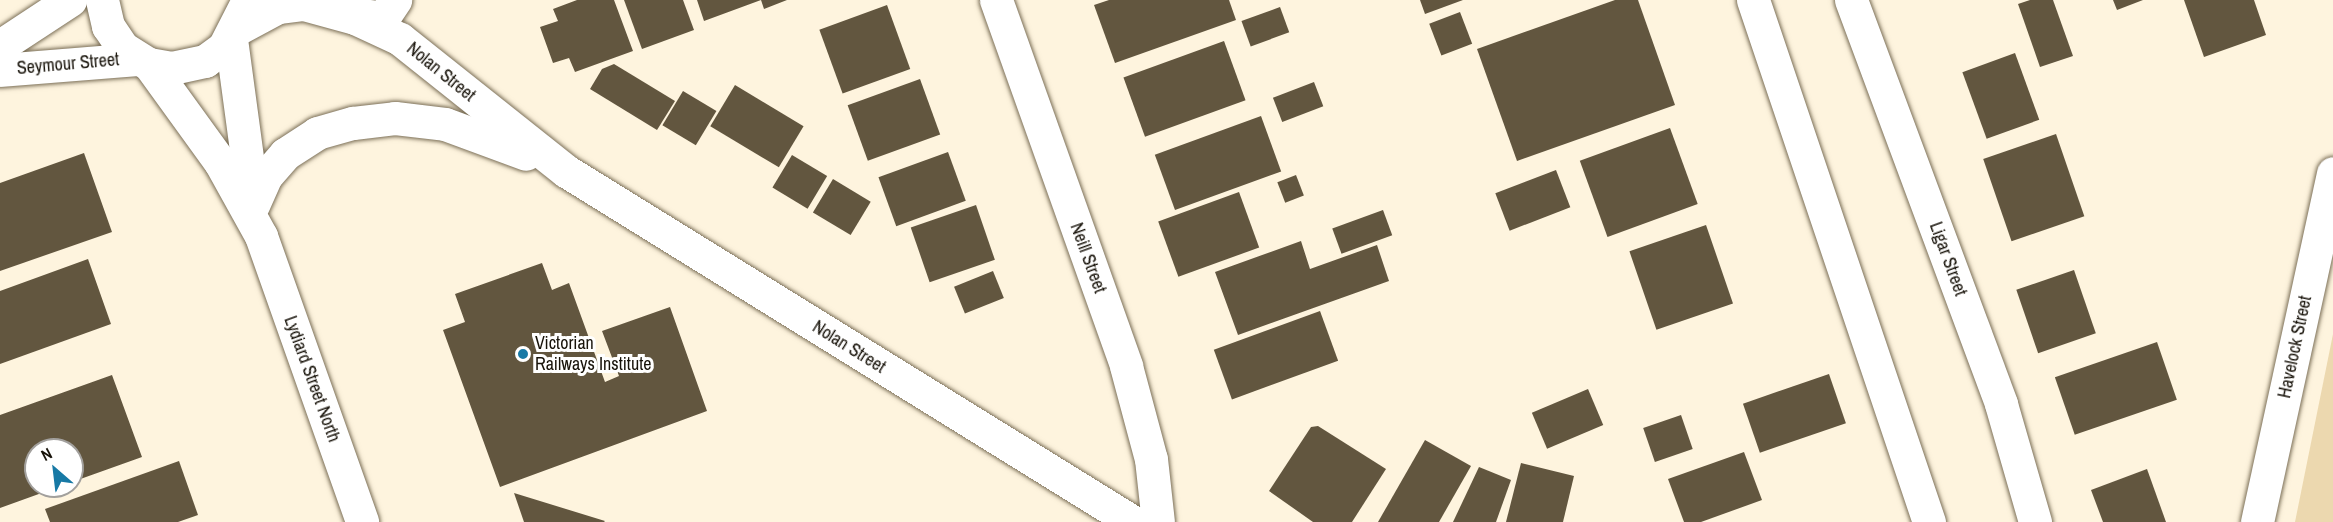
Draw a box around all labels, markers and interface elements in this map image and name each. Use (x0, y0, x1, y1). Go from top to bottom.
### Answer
street label: Nolan Street (402, 38, 480, 106)
street label: Seymour Street (16, 49, 120, 79)
street label: Ligar Street (1925, 219, 1971, 299)
street label: Neill Street (1065, 220, 1111, 296)
street label: Havelock Street (2274, 294, 2316, 400)
street label: Lydiard Street North (279, 313, 345, 445)
street label: Nolan Street (808, 316, 890, 378)
place label: Victorian Railways Institute (535, 333, 651, 376)
marker: Victorian Railways Institute (516, 347, 530, 361)
north arrow (24, 438, 84, 498)
text: N (37, 442, 56, 466)

